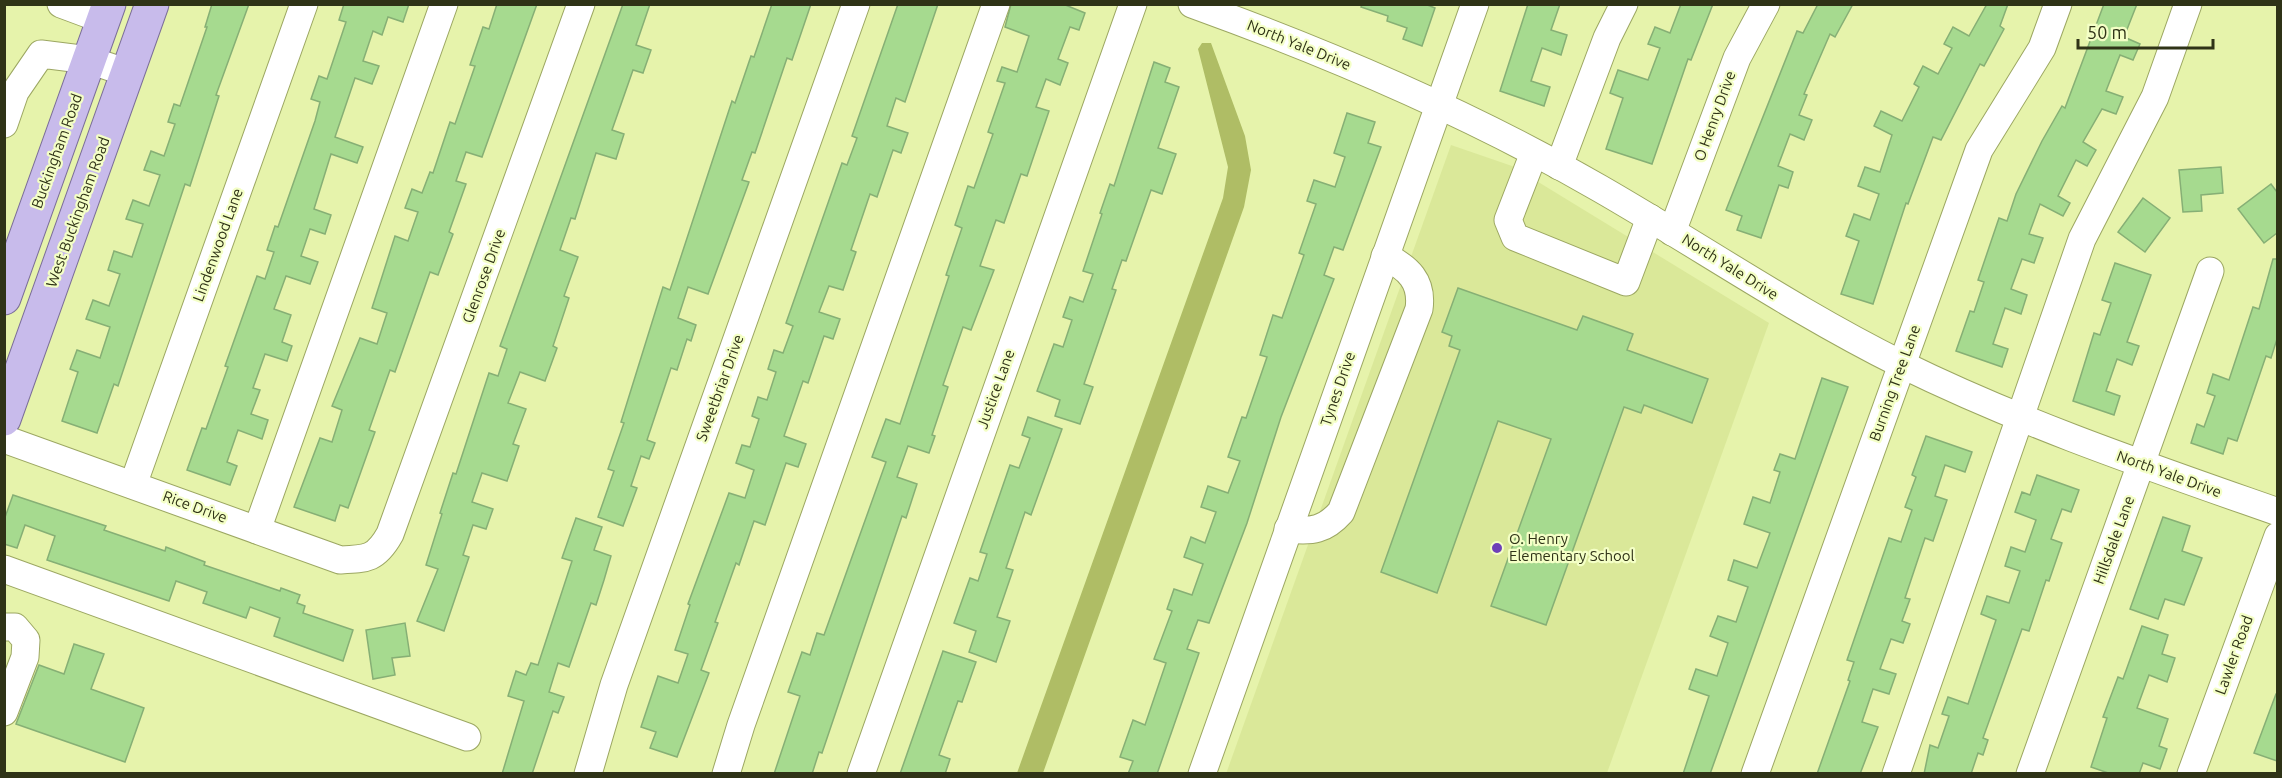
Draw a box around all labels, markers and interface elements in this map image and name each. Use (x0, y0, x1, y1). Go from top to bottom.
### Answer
scale bar (2078, 12, 2213, 50)
street label: North Yale Drive (1245, 16, 1353, 73)
text: 50 m (2087, 22, 2127, 42)
street label: O Henry Drive (1690, 69, 1739, 163)
street label: Buckingham Road (28, 91, 85, 210)
street label: West Buckingham Road (42, 134, 113, 289)
street label: Lindenwood Lane (189, 186, 246, 304)
street label: Glenrose Drive (459, 226, 508, 325)
street label: North Yale Drive (1679, 230, 1781, 303)
street label: Burning Tree Lane (1866, 322, 1923, 443)
street label: Sweetbriar Drive (692, 332, 747, 444)
street label: Justice Lane (973, 347, 1018, 431)
street label: Tynes Drive (1317, 349, 1358, 428)
street label: North Yale Drive (2115, 447, 2224, 500)
street label: Rice Drive (161, 487, 230, 526)
street label: Hillsdale Lane (2090, 493, 2137, 586)
place label: O. Henry Elementary School (1509, 530, 1635, 564)
marker: O. Henry Elementary School (1490, 541, 1504, 555)
street label: Lawler Road (2211, 613, 2256, 697)

